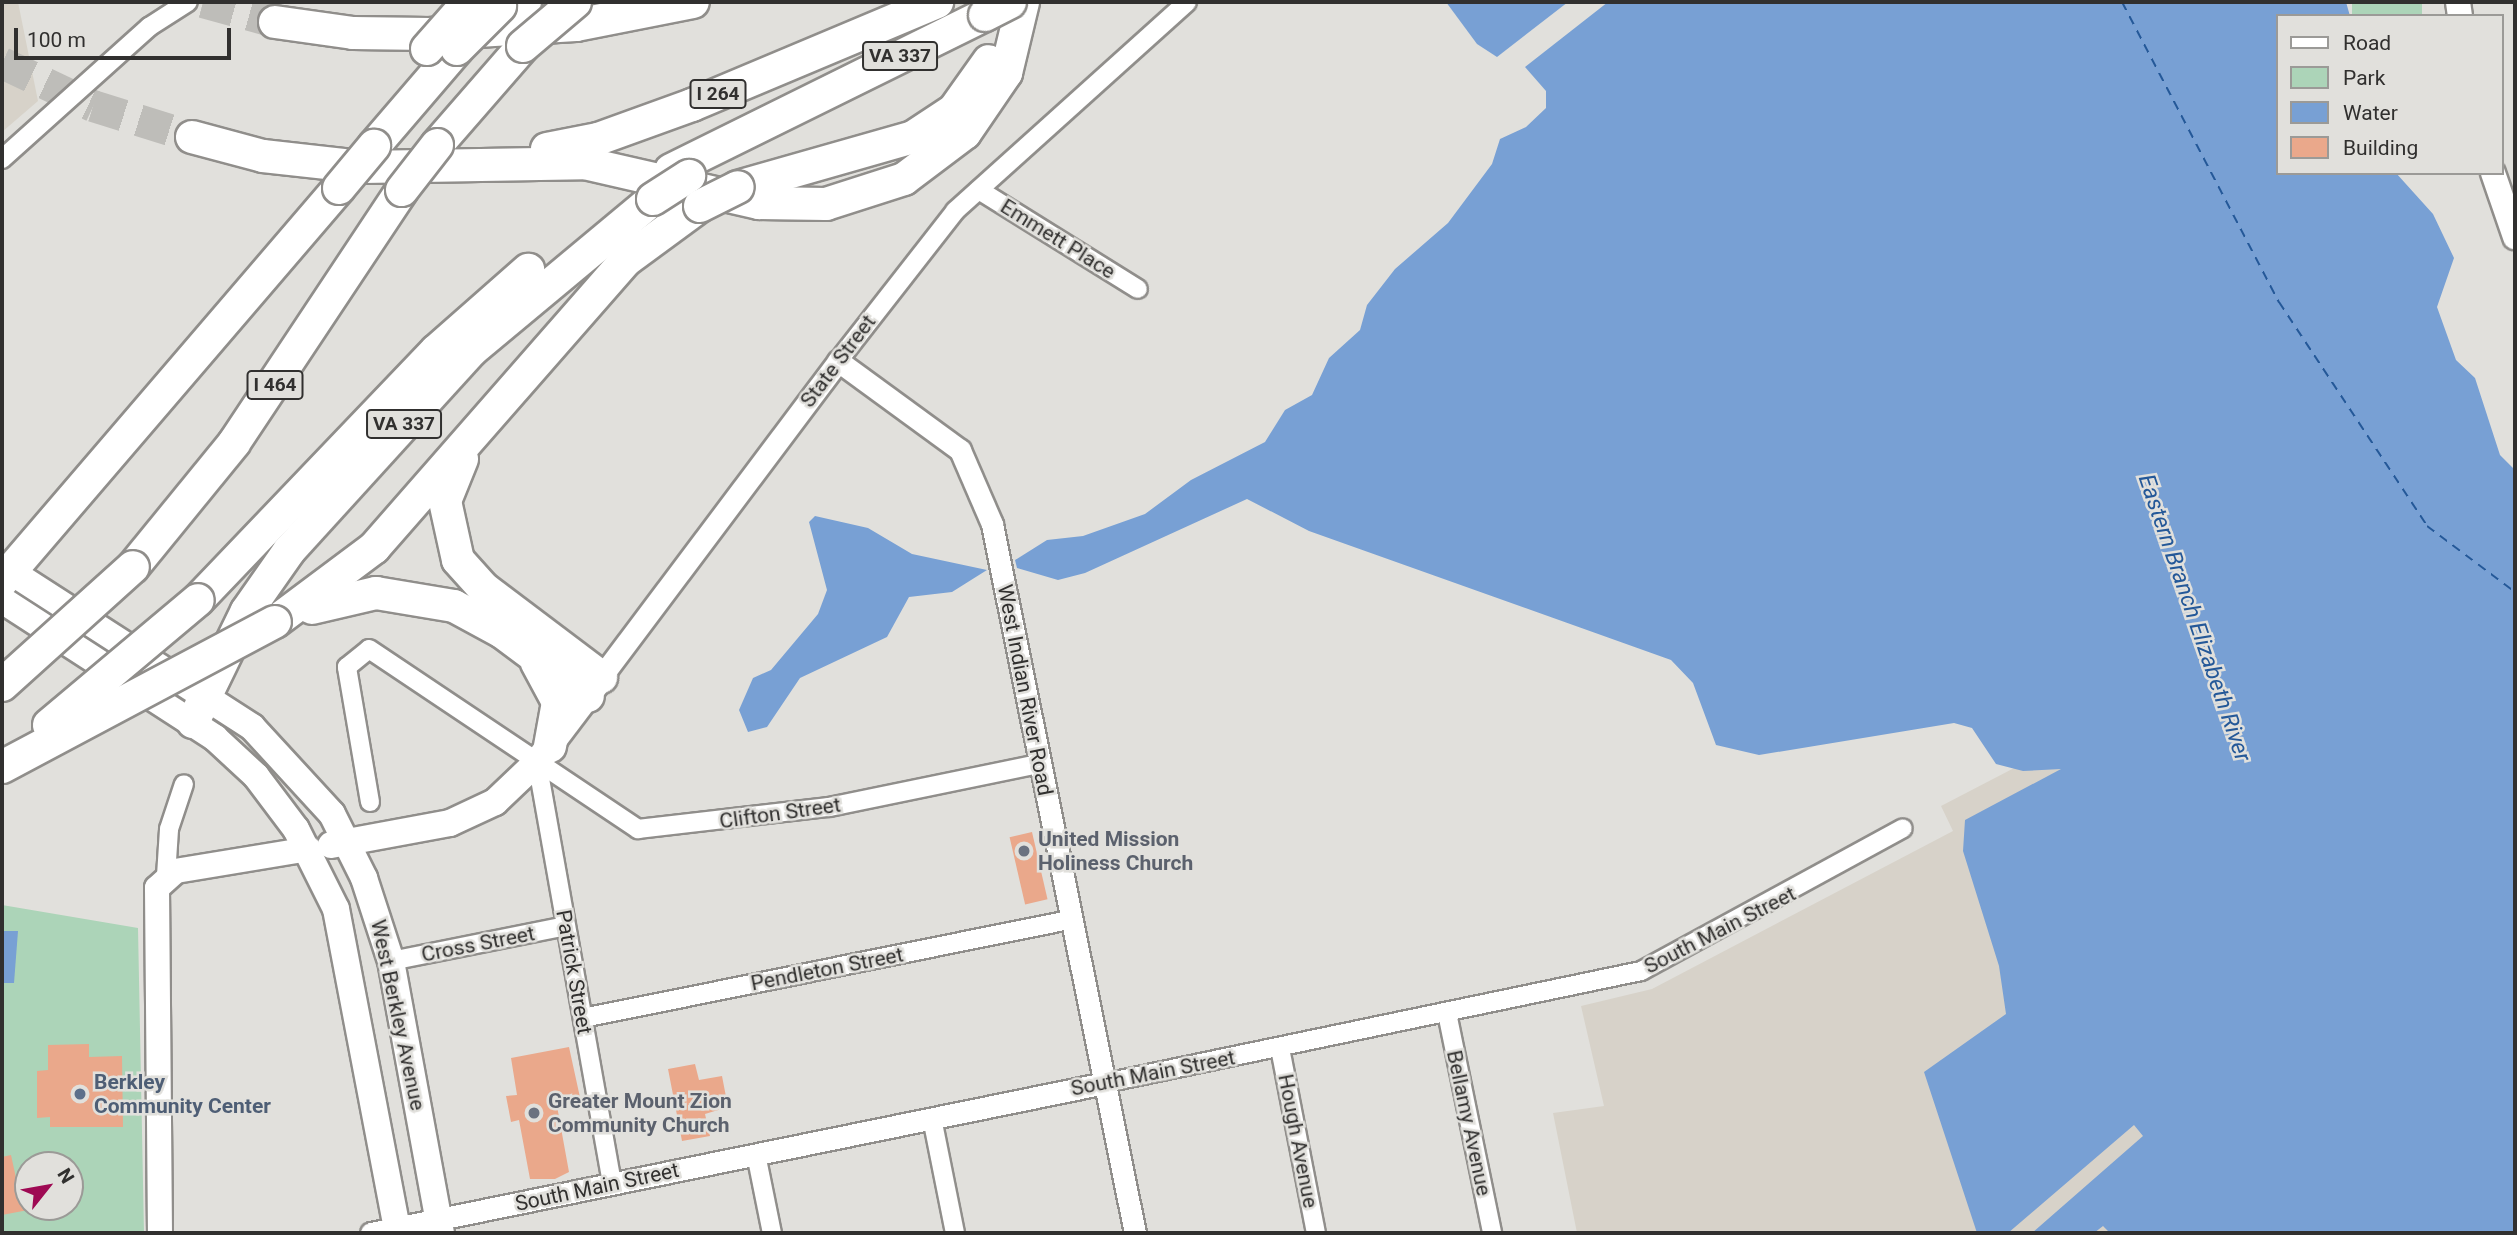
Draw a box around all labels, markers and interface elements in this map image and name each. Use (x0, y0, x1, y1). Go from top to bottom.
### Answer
scale bar (18, 14, 234, 58)
legend (2276, 14, 2503, 175)
text: 100 m (27, 28, 86, 52)
text: Road (2343, 31, 2391, 55)
road number: VA 337 (862, 40, 939, 72)
text: Park (2343, 66, 2385, 90)
road number: I 264 (688, 78, 748, 110)
text: Water (2343, 101, 2398, 125)
text: Building (2343, 136, 2418, 160)
street label: Emmett Place (996, 194, 1120, 284)
street label: State Street (795, 310, 881, 412)
road number: I 464 (245, 370, 305, 400)
road number: VA 337 (366, 408, 442, 440)
water label: Eastern Branch Elizabeth River (2132, 471, 2256, 765)
street label: West Indian River Road (992, 582, 1058, 798)
street label: Clifton Street (718, 792, 842, 834)
place label: United Mission Holiness Church (1038, 826, 1193, 876)
marker: United Mission Holiness Church (1016, 843, 1032, 859)
street label: South Main Street (1640, 881, 1800, 979)
street label: Patrick Street (551, 908, 597, 1036)
street label: West Berkley Avenue (365, 917, 431, 1113)
street label: Cross Street (419, 921, 537, 967)
street label: Pendleton Street (749, 942, 905, 996)
street label: South Main Street (1069, 1045, 1237, 1101)
street label: Bellamy Avenue (1441, 1048, 1497, 1198)
place label: Berkley Community Center (94, 1069, 271, 1119)
street label: Hough Avenue (1273, 1072, 1323, 1210)
marker: Berkley Community Center (72, 1086, 88, 1102)
place label: Greater Mount Zion Community Church (548, 1088, 732, 1138)
marker: Greater Mount Zion Community Church (526, 1105, 542, 1121)
north arrow (14, 1151, 84, 1221)
street label: South Main Street (513, 1157, 681, 1217)
text: N (52, 1164, 79, 1188)

